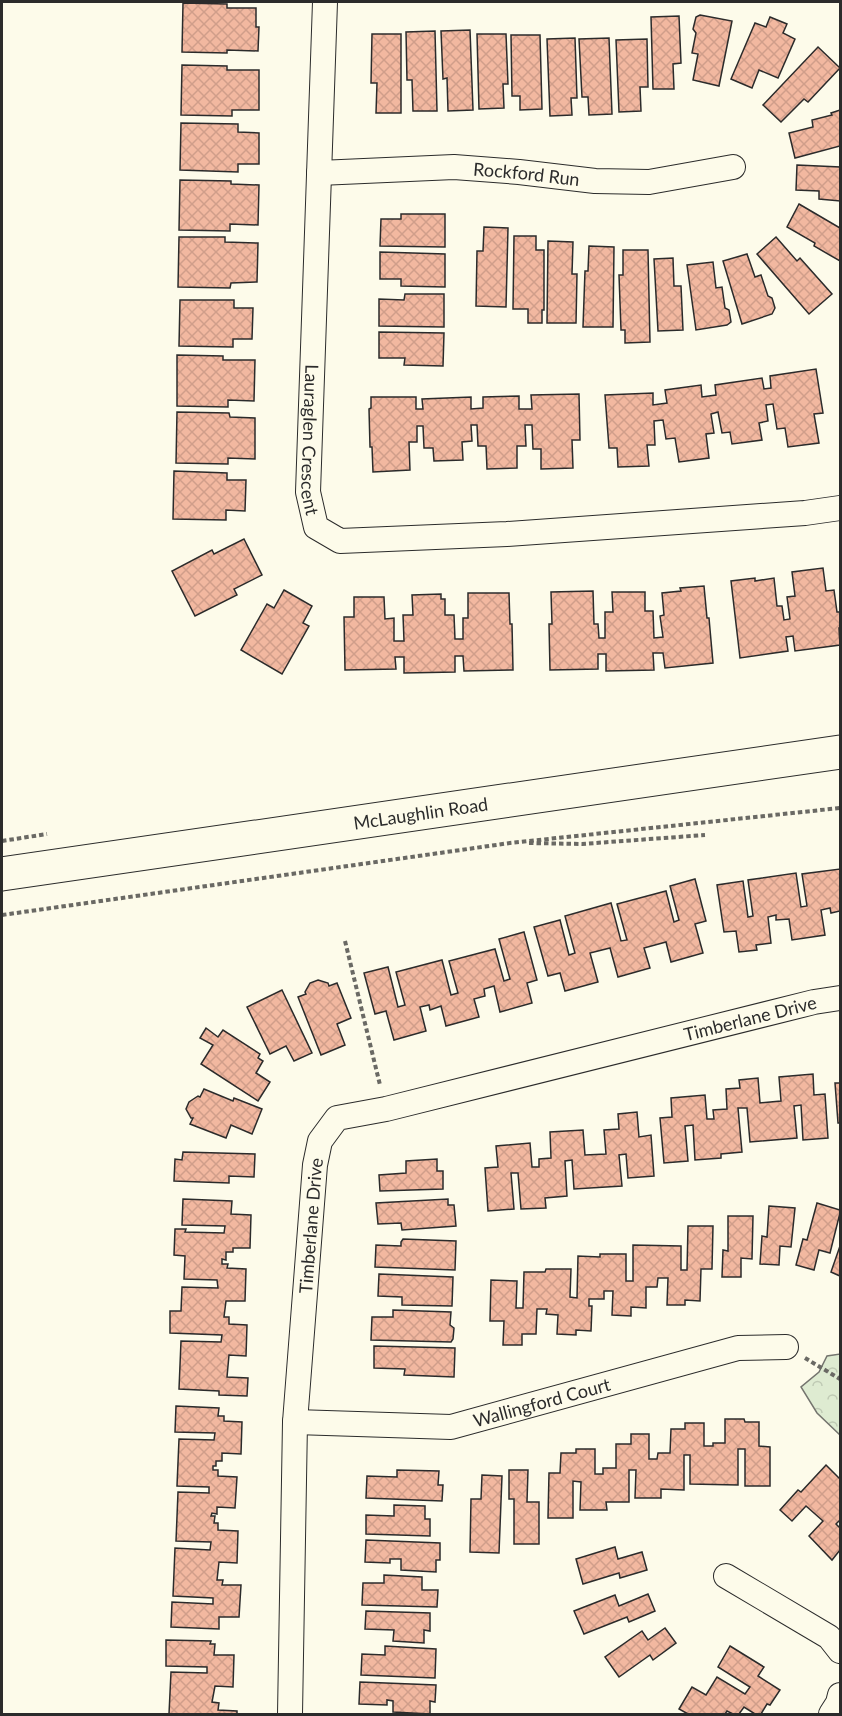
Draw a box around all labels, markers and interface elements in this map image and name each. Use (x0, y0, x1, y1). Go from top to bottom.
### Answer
street label: Rockford Run (473, 158, 581, 190)
street label: Lauraglen Crescent (297, 364, 324, 518)
street label: McLaughlin Road (352, 792, 489, 834)
street label: Timberlane Drive (681, 991, 819, 1045)
street label: Timberlane Drive (294, 1156, 327, 1294)
street label: Wallingford Court (471, 1373, 613, 1431)

